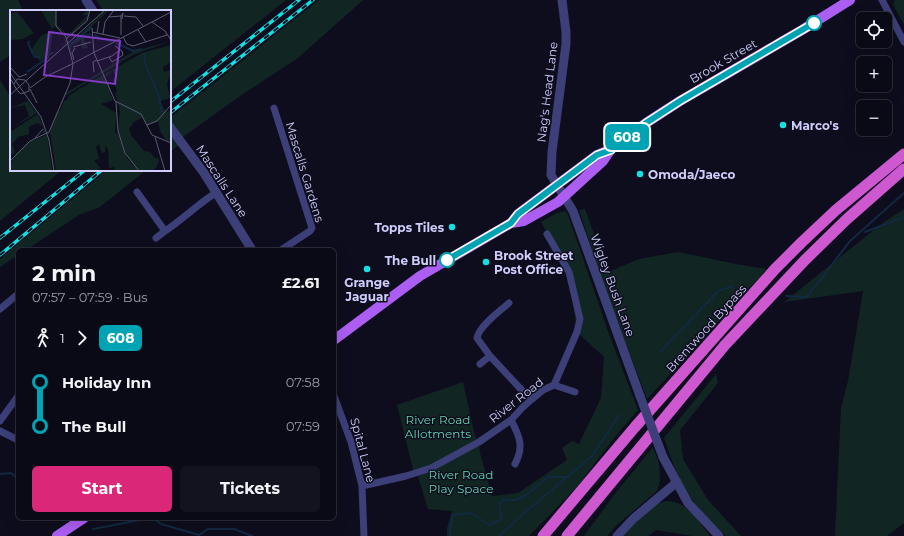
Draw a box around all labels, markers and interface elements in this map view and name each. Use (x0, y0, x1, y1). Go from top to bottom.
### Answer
inset map (10, 10, 171, 171)
map controls (856, 12, 892, 136)
button: locate (856, 12, 892, 48)
unlabelled marker (806, 15, 822, 31)
street label: Brook Street (687, 36, 759, 86)
street label: Nag's Head Lane (533, 41, 561, 143)
button: + (856, 56, 892, 92)
button: − (856, 100, 892, 136)
place label: Marco's (791, 118, 839, 133)
street label: Mascalls Gardens (283, 120, 327, 224)
marker: Marco's (778, 120, 788, 130)
line badge: 608 (604, 124, 650, 150)
text: 608 (613, 128, 641, 146)
street label: Mascalls Lane (193, 142, 251, 220)
place label: Omoda/Jaeco (648, 167, 735, 182)
marker: Omoda/Jaeco (635, 169, 645, 179)
place label: Topps Tiles (374, 220, 445, 235)
marker: Topps Tiles (447, 222, 457, 232)
street label: Wigley Bush Lane (587, 232, 639, 338)
place label: Brook Street Post Office (494, 248, 574, 277)
marker: The Bull (439, 252, 455, 268)
place label: The Bull (385, 253, 436, 268)
marker: Brook Street Post Office (481, 257, 491, 267)
text: 2 min (32, 260, 96, 287)
marker: Grange Jaguar (362, 264, 372, 274)
text: £2.61 (282, 273, 320, 292)
place label: Grange Jaguar (344, 275, 390, 304)
street label: Brentwood Bypass (663, 281, 749, 375)
text: 07:57 – 07:59 · Bus (32, 289, 148, 305)
icon: walk (32, 327, 54, 349)
icon: forward (71, 327, 93, 349)
text: 608 (107, 329, 134, 347)
text: 1 (60, 330, 65, 346)
text: Holiday Inn (62, 373, 151, 392)
text: 07:58 (286, 374, 320, 390)
street label: River Road (486, 374, 546, 426)
park label: River Road Allotments (405, 412, 471, 441)
street label: Spital Lane (347, 416, 379, 484)
text: The Bull (62, 417, 126, 436)
text: 07:59 (286, 418, 320, 434)
button: Start (32, 466, 172, 512)
button: Tickets (180, 466, 320, 512)
park label: River Road Play Space (429, 467, 493, 496)

